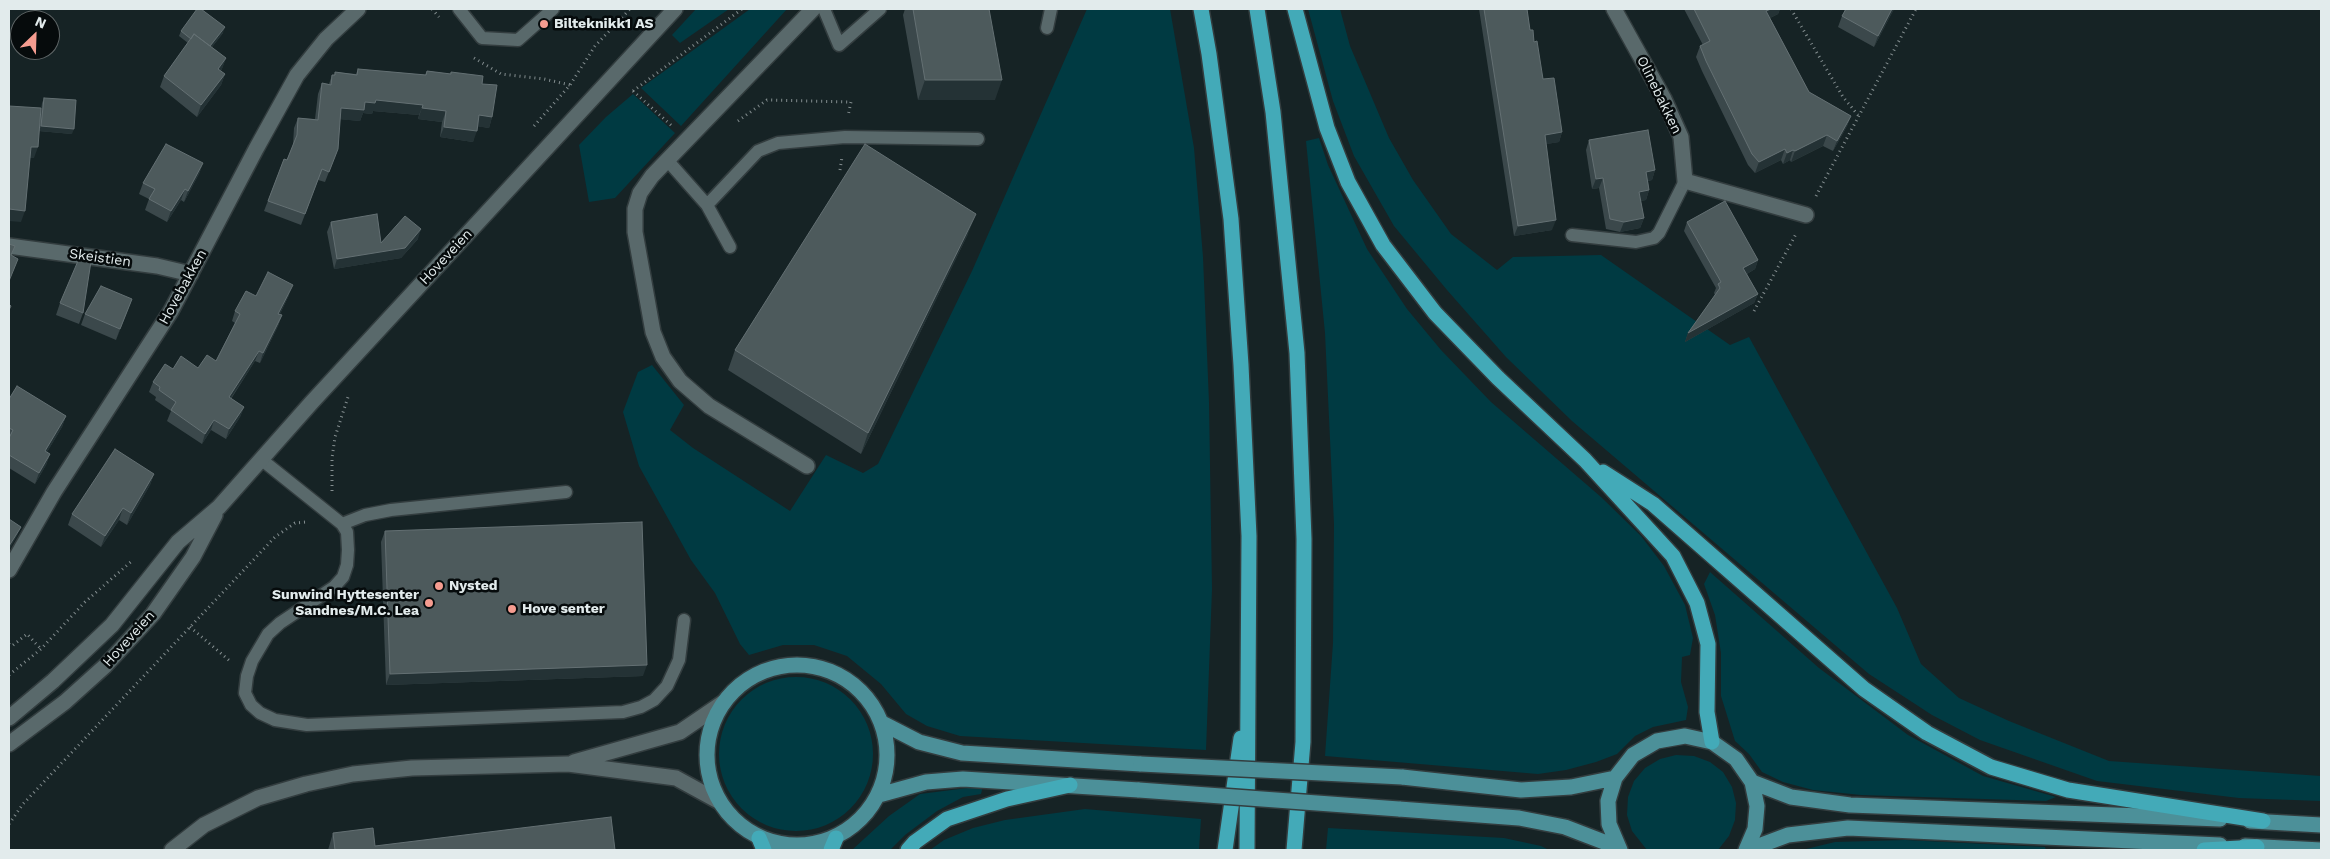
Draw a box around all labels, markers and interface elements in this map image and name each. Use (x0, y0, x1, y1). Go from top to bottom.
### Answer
north arrow (10, 10, 60, 60)
text: N (33, 13, 49, 32)
place label: Bilteknikk1 AS (554, 16, 654, 32)
marker: Bilteknikk1 AS (538, 18, 550, 30)
street label: Olinebakken (1633, 53, 1685, 137)
street label: Hoveveien (416, 226, 476, 288)
street label: Skeistien (68, 245, 132, 271)
street label: Hovebakken (156, 247, 210, 327)
place label: Nysted (449, 578, 498, 594)
marker: Nysted (433, 580, 445, 592)
place label: Sunwind Hyttesenter Sandnes/M.C. Lea (272, 587, 419, 620)
marker: Sunwind Hyttesenter Sandnes/M.C. Lea (423, 597, 435, 609)
place label: Hove senter (522, 601, 605, 617)
marker: Hove senter (506, 603, 518, 615)
street label: Hoveveien (99, 608, 159, 670)

